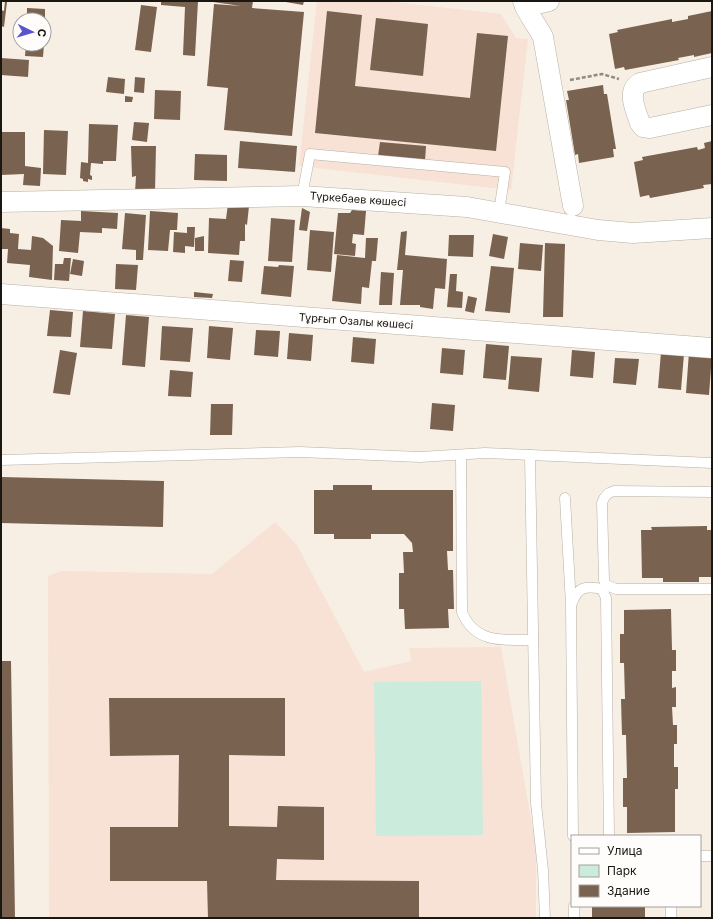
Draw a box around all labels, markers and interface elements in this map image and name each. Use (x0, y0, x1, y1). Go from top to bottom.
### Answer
north arrow (12, 12, 52, 52)
text: С (35, 28, 49, 38)
street label: Түркебаев көшесі (309, 189, 407, 209)
street label: Тұрғыт Озалы көшесі (298, 310, 414, 332)
legend (571, 835, 701, 907)
text: Улица (607, 843, 642, 858)
text: Парк (607, 863, 637, 878)
text: Здание (607, 883, 650, 898)

